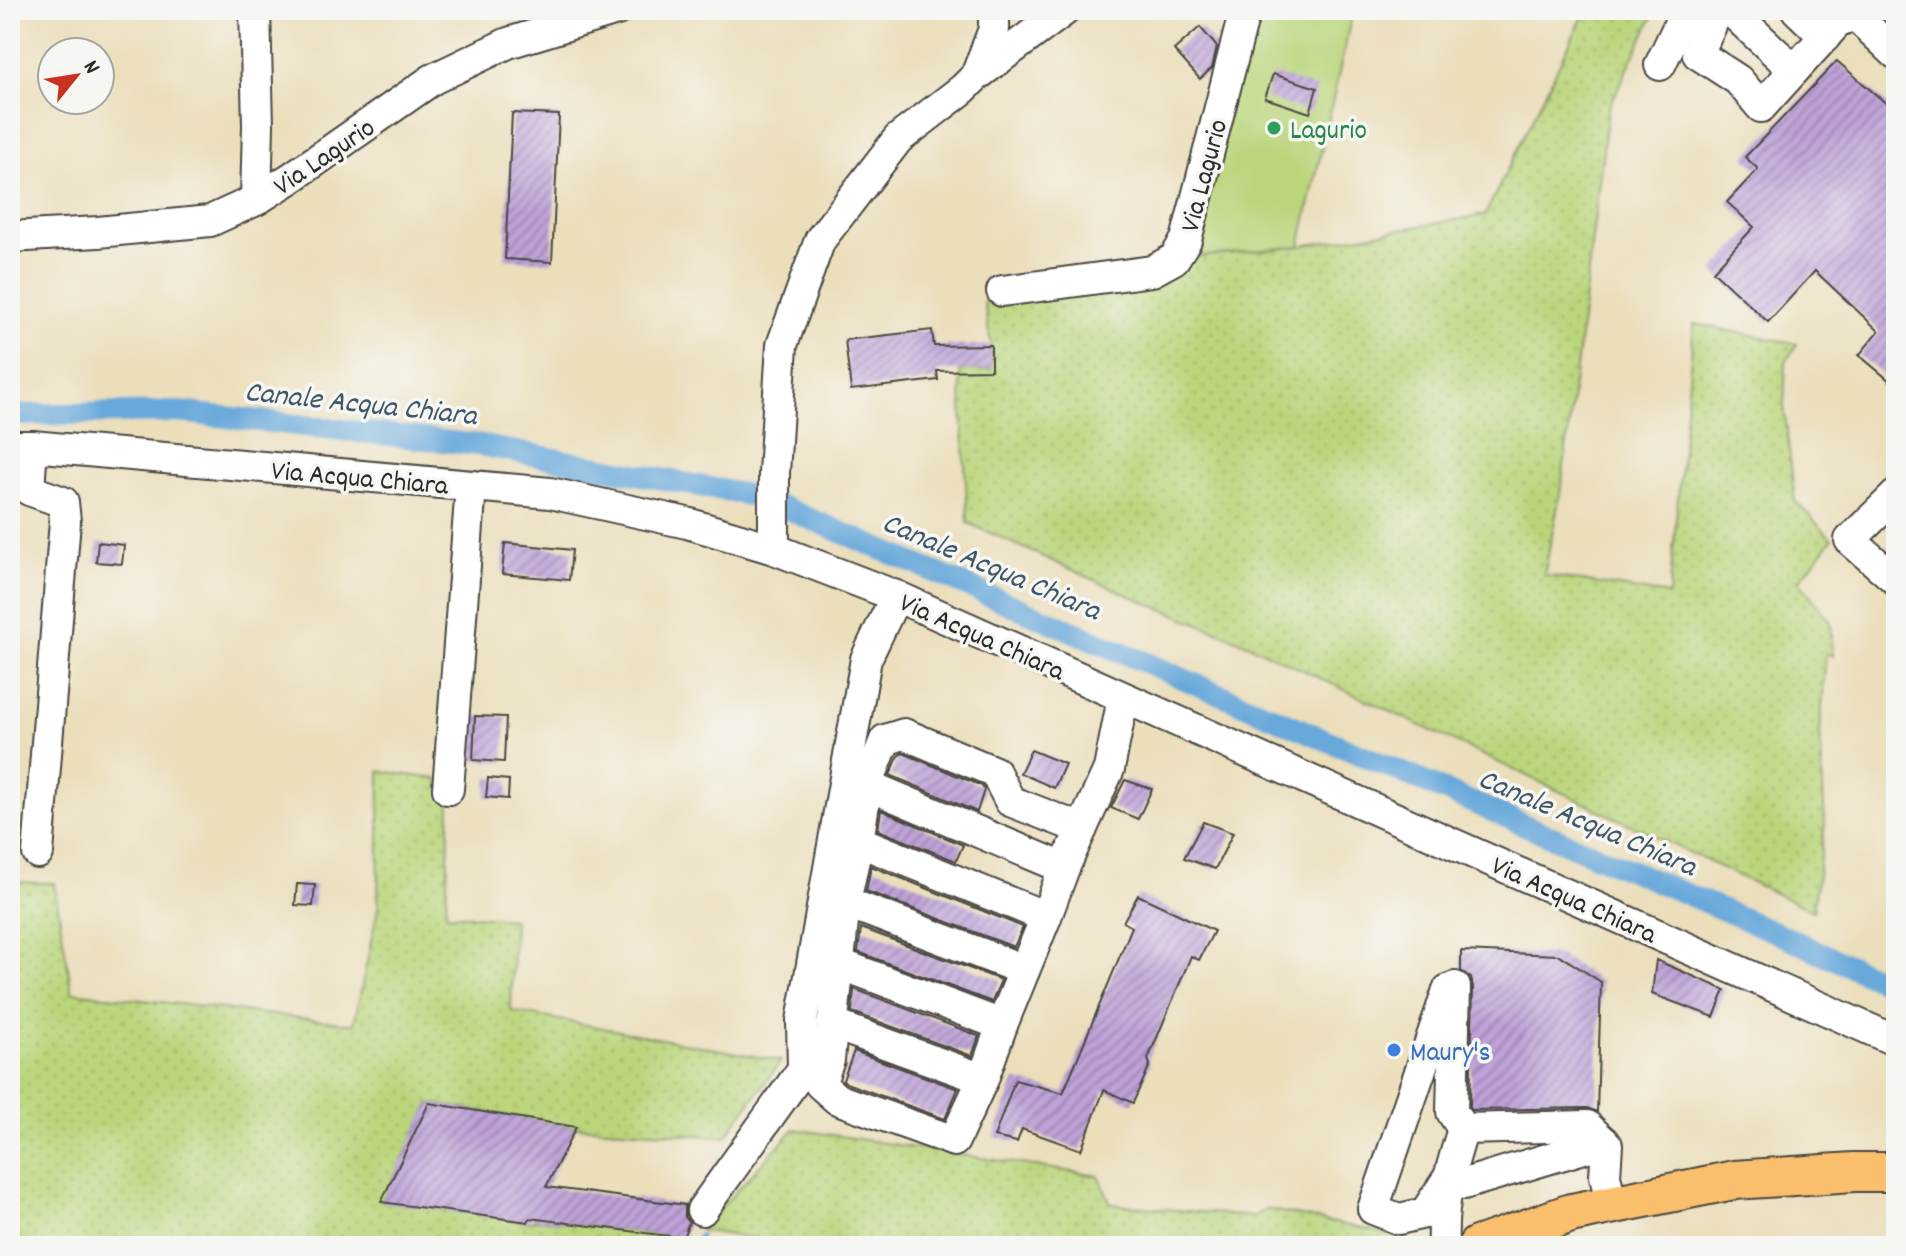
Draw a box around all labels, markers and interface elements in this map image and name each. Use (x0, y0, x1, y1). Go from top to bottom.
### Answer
north arrow (36, 36, 116, 116)
text: N (74, 55, 106, 80)
street label: Via Lagurio (267, 110, 385, 208)
place label: Lagurio (1290, 113, 1367, 153)
street label: Via Lagurio (1173, 116, 1241, 237)
marker: Lagurio (1265, 119, 1283, 137)
water label: Canale Acqua Chiara (242, 373, 481, 440)
street label: Via Acqua Chiara (270, 453, 450, 509)
water label: Canale Acqua Chiara (875, 504, 1108, 635)
street label: Via Acqua Chiara (892, 585, 1071, 694)
water label: Canale Acqua Chiara (1471, 760, 1704, 891)
street label: Via Acqua Chiara (1484, 848, 1663, 957)
place label: Maury's (1410, 1035, 1491, 1075)
marker: Maury's (1385, 1041, 1403, 1059)

